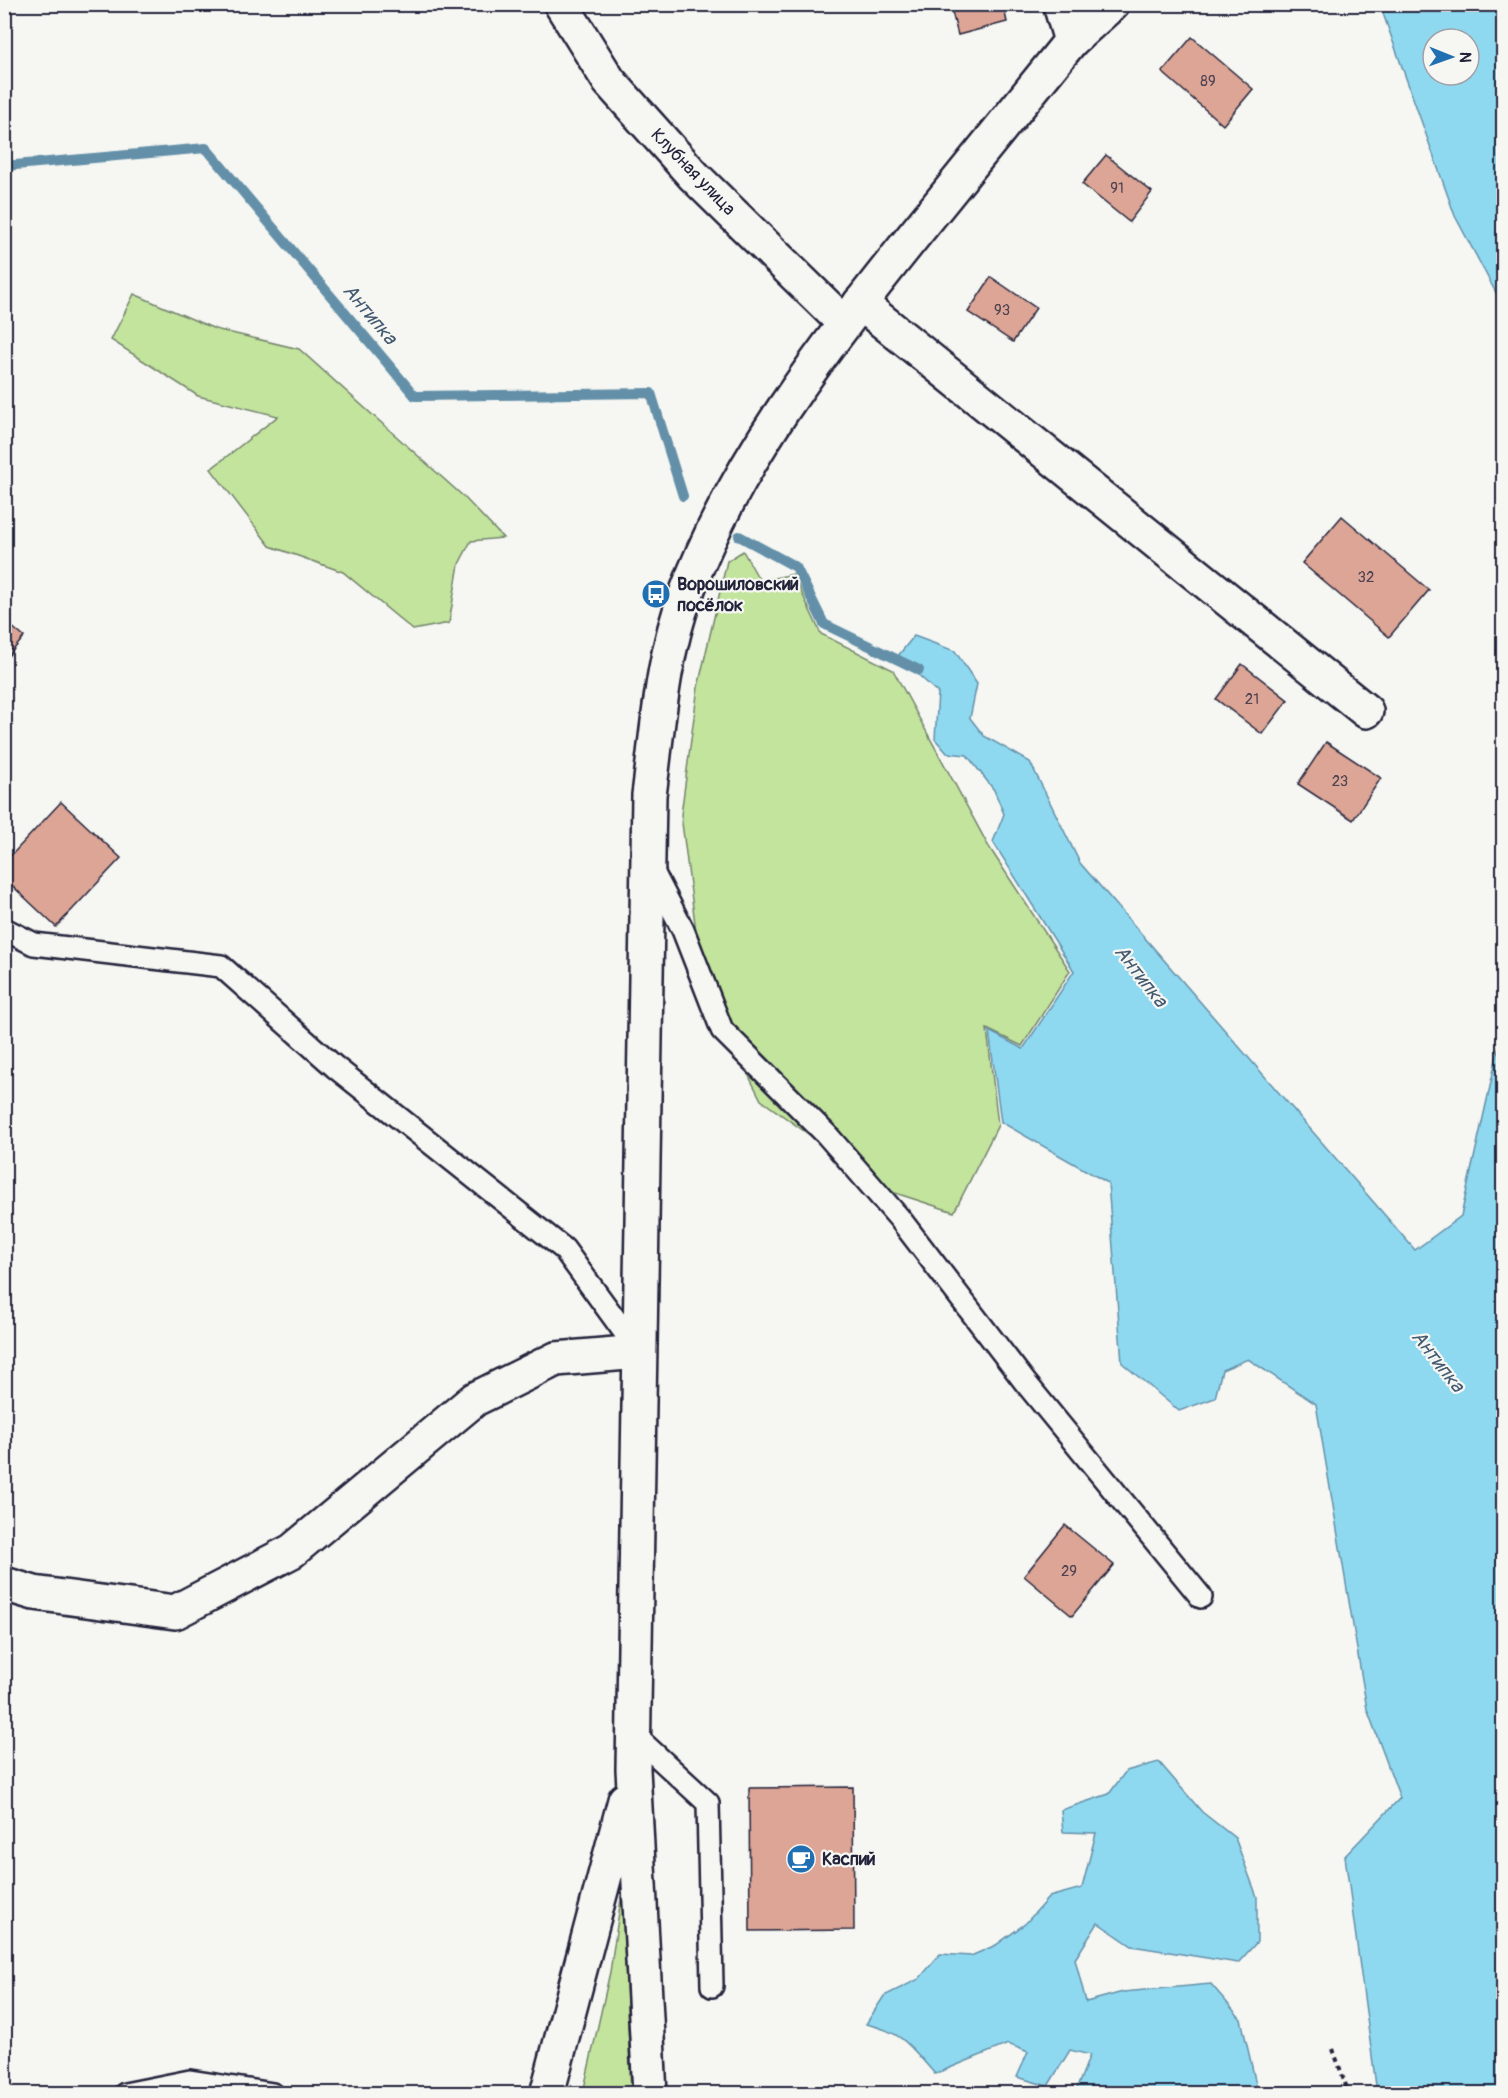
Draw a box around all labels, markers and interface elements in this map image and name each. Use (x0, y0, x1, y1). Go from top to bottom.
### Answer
north arrow (1421, 27, 1481, 87)
text: N (1455, 52, 1475, 63)
house number: 89 (1200, 72, 1216, 91)
street label: Клубная улица (646, 124, 740, 220)
house number: 91 (1110, 179, 1124, 198)
water label: Антипка (337, 279, 404, 351)
house number: 93 (994, 301, 1010, 320)
house number: 32 (1358, 568, 1374, 587)
place label: Ворошиловский посёлок (677, 573, 799, 617)
bus stop icon: Ворошиловский посёлок (640, 578, 672, 610)
house number: 21 (1245, 690, 1259, 709)
house number: 23 (1332, 772, 1348, 791)
water label: Антипка (1109, 940, 1174, 1013)
water label: Антипка (1406, 1325, 1471, 1398)
house number: 29 (1061, 1562, 1077, 1581)
cafe icon: Каспий (785, 1843, 817, 1875)
place label: Каспий (822, 1848, 876, 1871)

